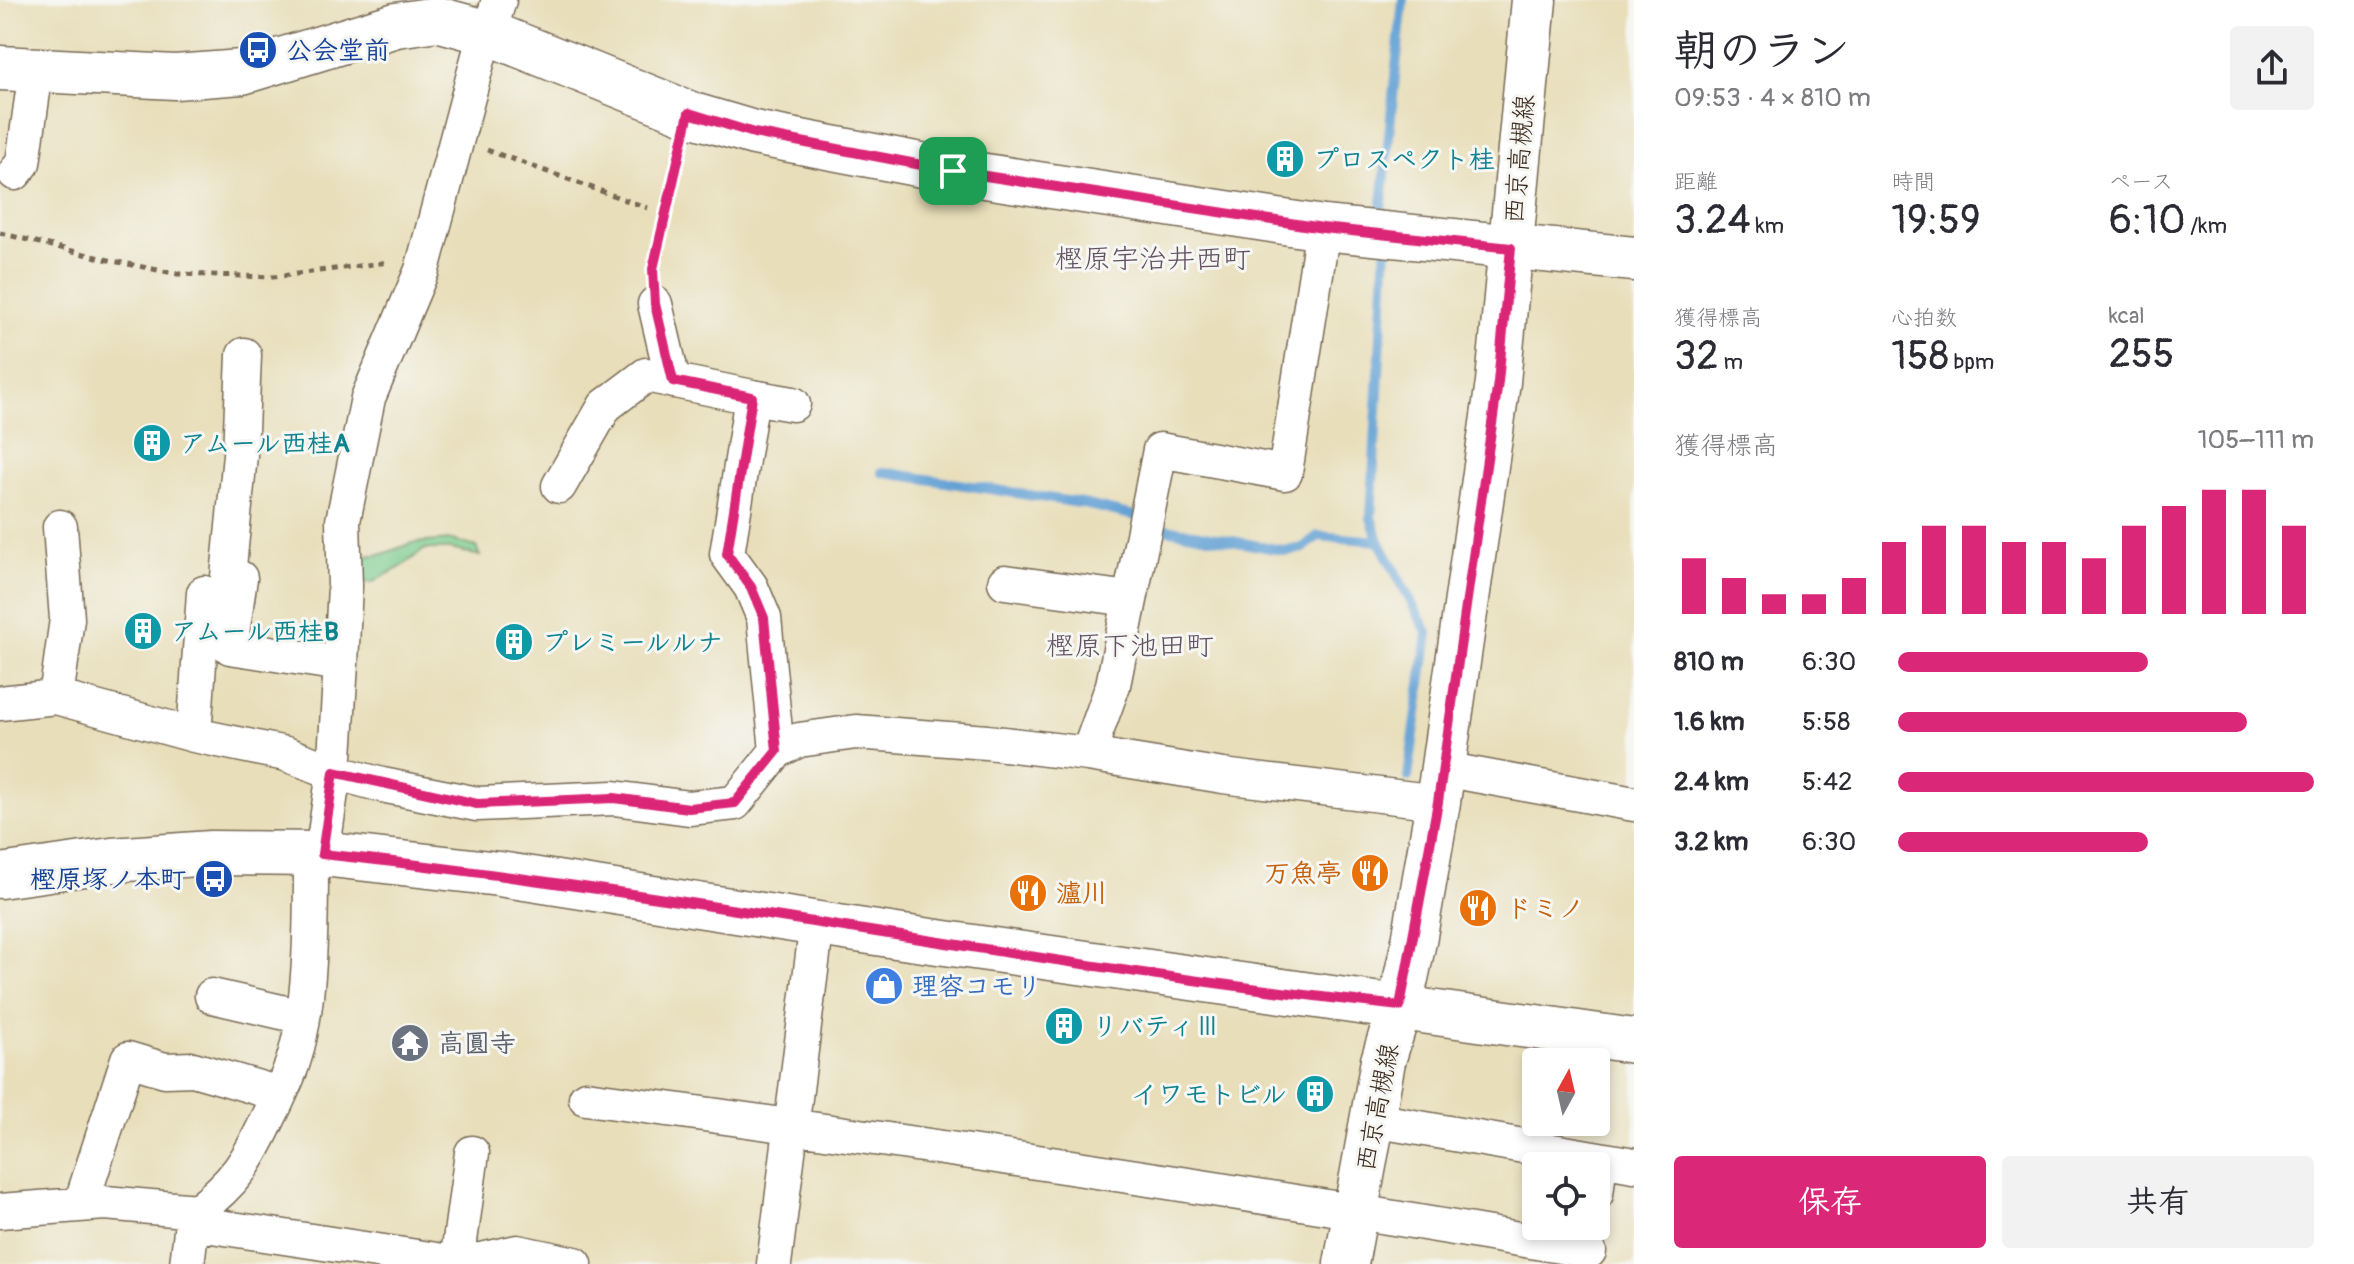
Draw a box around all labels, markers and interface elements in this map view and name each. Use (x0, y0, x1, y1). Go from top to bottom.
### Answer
text: 朝のラン (1674, 24, 1850, 79)
button: share (2230, 26, 2314, 110)
bus stop icon: 公会堂前 (237, 29, 279, 71)
place label: 公会堂前 (286, 35, 390, 67)
text: 09:53 · 4 × 810 m (1674, 82, 1871, 114)
street label: 西京高槻線 (1498, 93, 1542, 225)
pin (919, 137, 987, 205)
building icon: プロスペクト桂 (1264, 138, 1306, 180)
place label: プロスペクト桂 (1313, 144, 1495, 176)
icon: arrive (931, 149, 975, 193)
text: 距離 (1674, 168, 1718, 196)
text: 時間 (1891, 168, 1935, 196)
text: ペース (2109, 168, 2173, 196)
text: 3.24 (1674, 196, 1751, 245)
text: 19:59 (1891, 196, 1981, 245)
text: 6:10 (2109, 196, 2186, 245)
text: km (1751, 212, 1784, 240)
text: /km (2186, 212, 2227, 240)
district label: 樫原宇治井西町 (1055, 242, 1251, 277)
text: kcal (2109, 302, 2144, 330)
text: 獲得標高 (1674, 304, 1762, 332)
text: 心拍数 (1891, 304, 1957, 332)
text: 255 (2109, 330, 2174, 379)
text: 32 (1674, 332, 1719, 381)
text: 158 (1891, 332, 1949, 381)
text: m (1719, 348, 1743, 376)
text: bpm (1949, 348, 1994, 376)
building icon: アムール西桂A (131, 422, 173, 464)
text: 105–111 m (2197, 424, 2314, 456)
place label: アムール西桂A (180, 428, 350, 460)
text: 獲得標高 (1674, 430, 1778, 462)
building icon: アムール西桂B (122, 610, 164, 652)
place label: アムール西桂B (171, 616, 339, 648)
building icon: プレミールルナ (493, 621, 535, 663)
place label: プレミールルナ (542, 627, 723, 659)
district label: 樫原下池田町 (1046, 629, 1214, 664)
text: 810 m (1674, 646, 1744, 678)
text: 6:30 (1802, 646, 1856, 678)
text: 1.6 km (1674, 706, 1745, 738)
text: 5:58 (1802, 706, 1850, 738)
text: 2.4 km (1674, 766, 1749, 798)
text: 5:42 (1802, 766, 1853, 798)
text: 3.2 km (1674, 826, 1748, 858)
text: 6:30 (1802, 826, 1856, 858)
restaurant icon: 万魚亭 (1349, 852, 1391, 894)
bus stop icon: 樫原塚ノ本町 (193, 858, 235, 900)
place label: 万魚亭 (1264, 858, 1342, 890)
place label: 樫原塚ノ本町 (30, 864, 186, 896)
restaurant icon: 瀘川 (1007, 872, 1049, 914)
place label: 瀘川 (1056, 878, 1108, 910)
restaurant icon: ドミノ (1457, 887, 1499, 929)
place label: ドミノ (1506, 893, 1584, 925)
shop icon: 理容コモリ (863, 965, 905, 1007)
place label: 理容コモリ (912, 971, 1042, 1003)
building icon: リバティⅢ (1043, 1005, 1085, 1047)
place label: リバティⅢ (1092, 1011, 1220, 1043)
temple icon: 高圓寺 (389, 1022, 431, 1064)
place label: 高圓寺 (438, 1028, 516, 1060)
street label: 西京高槻線 (1350, 1040, 1406, 1174)
north arrow (1522, 1048, 1610, 1136)
map controls (1522, 1048, 1610, 1240)
building icon: イワモトビル (1294, 1073, 1336, 1115)
place label: イワモトビル (1132, 1079, 1287, 1111)
button: locate (1522, 1152, 1610, 1240)
button: 保存 (1674, 1156, 1986, 1248)
button: 共有 (2002, 1156, 2314, 1248)

